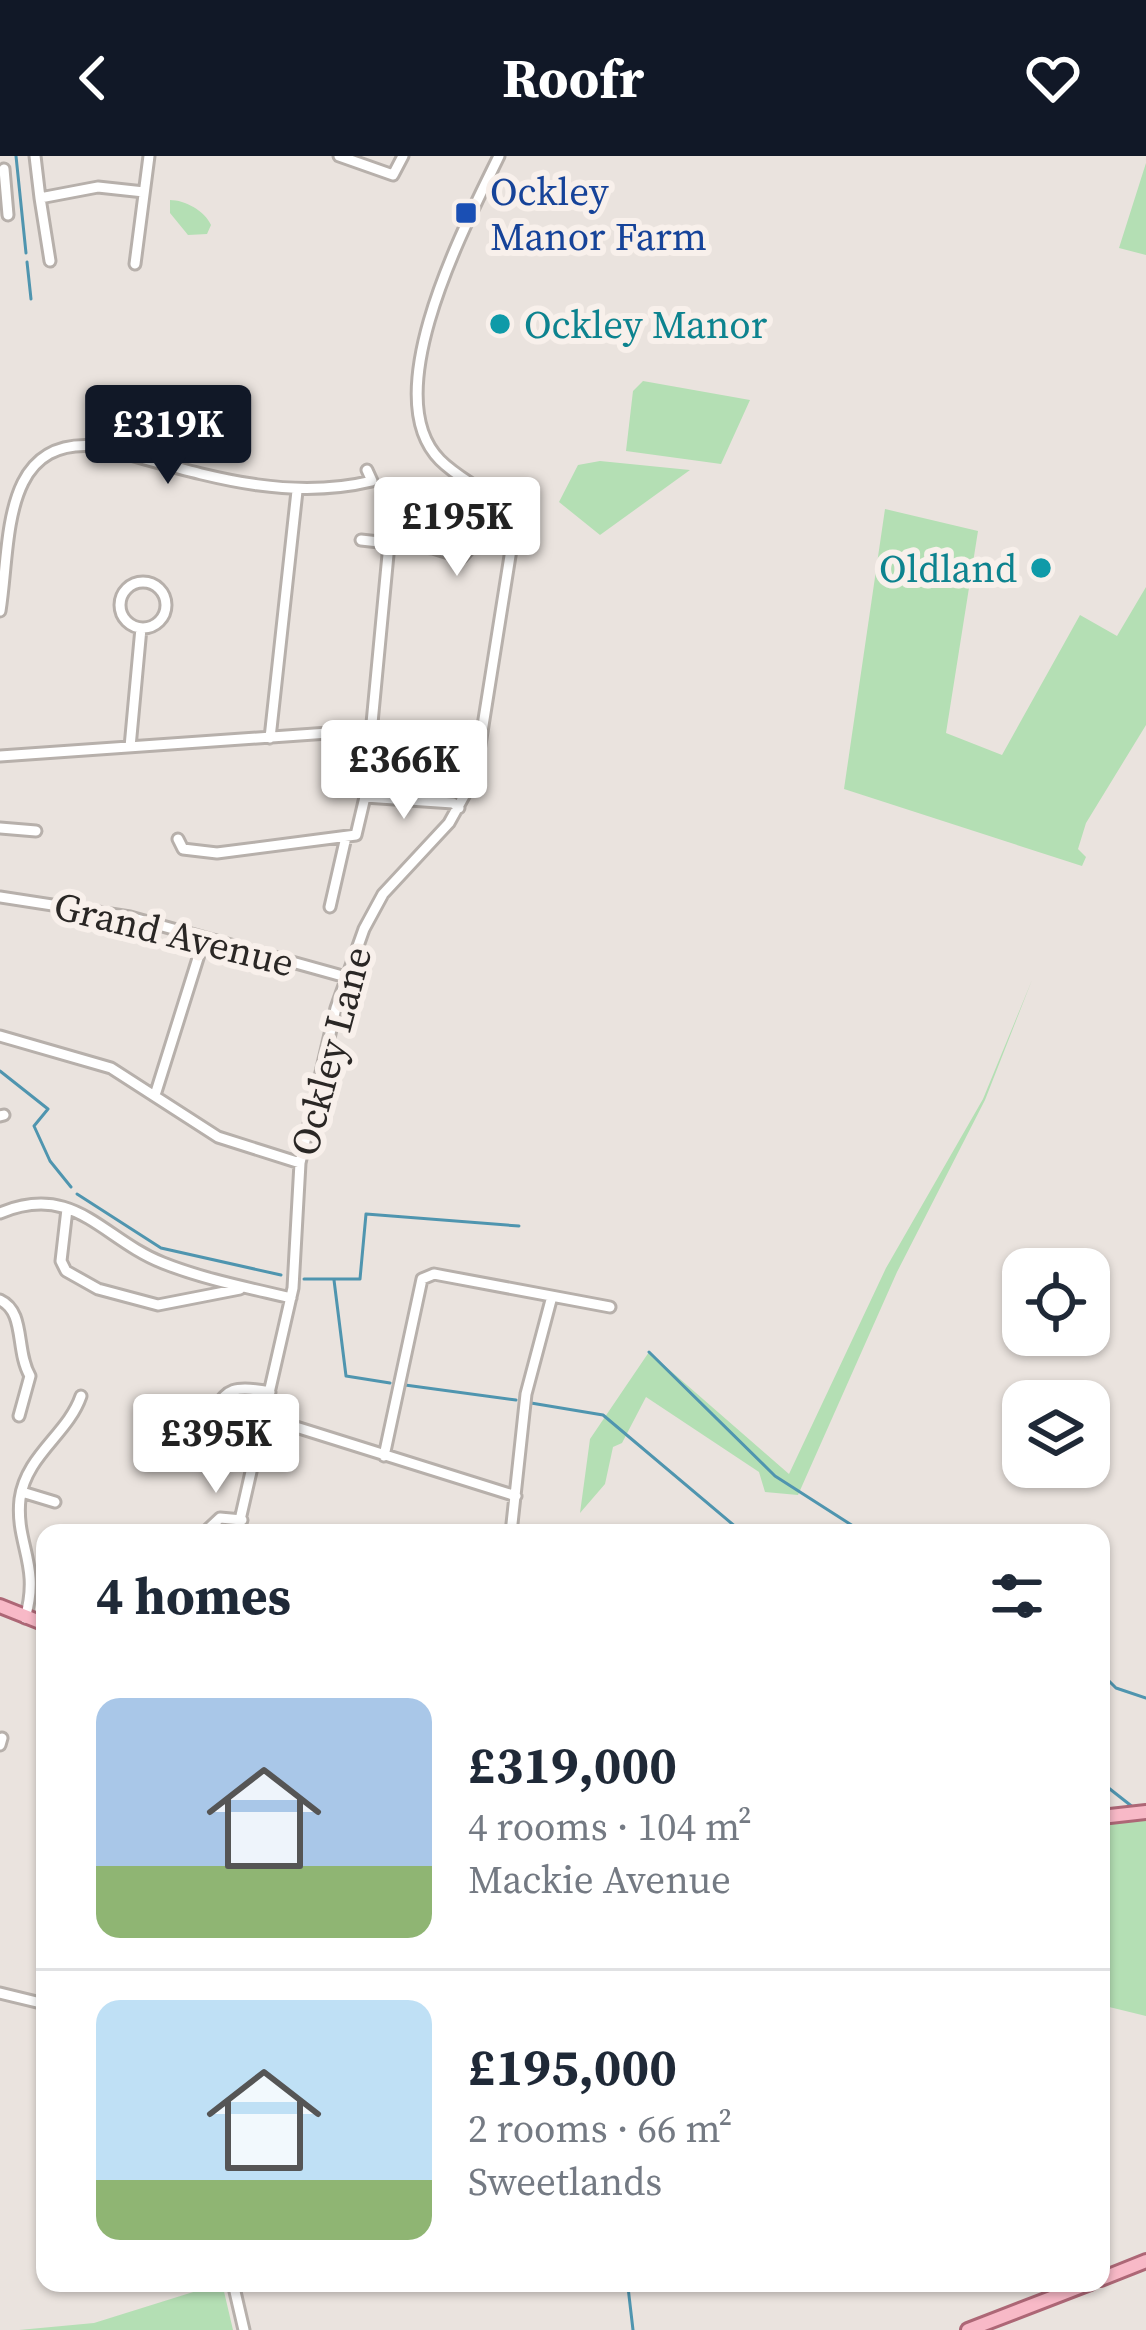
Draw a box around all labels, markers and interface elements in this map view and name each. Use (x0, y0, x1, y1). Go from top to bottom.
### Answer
text: Roofr (502, 41, 644, 115)
icon: back (60, 45, 126, 111)
icon: heart (1020, 45, 1086, 111)
place label: Ockley Manor Farm (490, 165, 707, 263)
marker: Ockley Manor Farm (453, 200, 479, 226)
place label: Ockley Manor (524, 298, 768, 351)
marker: Ockley Manor (487, 311, 513, 337)
pin: £319K (84, 385, 252, 487)
text: £319K (112, 397, 224, 450)
pin: £195K (373, 477, 541, 579)
text: £195K (401, 489, 513, 542)
place label: Oldland (879, 542, 1017, 595)
marker: Oldland (1028, 555, 1054, 581)
pin: £366K (320, 720, 488, 822)
text: £366K (348, 732, 460, 785)
street label: Grand Avenue (49, 879, 299, 989)
street label: Ockley Lane (278, 941, 384, 1161)
map controls (1002, 1248, 1110, 1488)
button: locate (1002, 1248, 1110, 1356)
button: layers (1002, 1380, 1110, 1488)
pin: £395K (132, 1394, 300, 1496)
text: £395K (160, 1406, 272, 1459)
text: 4 homes (96, 1561, 291, 1631)
icon: filters (984, 1563, 1050, 1629)
text: £319,000 (468, 1730, 677, 1800)
icon: home (192, 1746, 336, 1890)
text: 4 rooms · 104 m² (468, 1800, 752, 1853)
text: Mackie Avenue (468, 1853, 731, 1906)
text: £195,000 (468, 2032, 677, 2102)
icon: home (192, 2048, 336, 2192)
text: 2 rooms · 66 m² (468, 2102, 732, 2155)
text: Sweetlands (468, 2155, 662, 2208)

